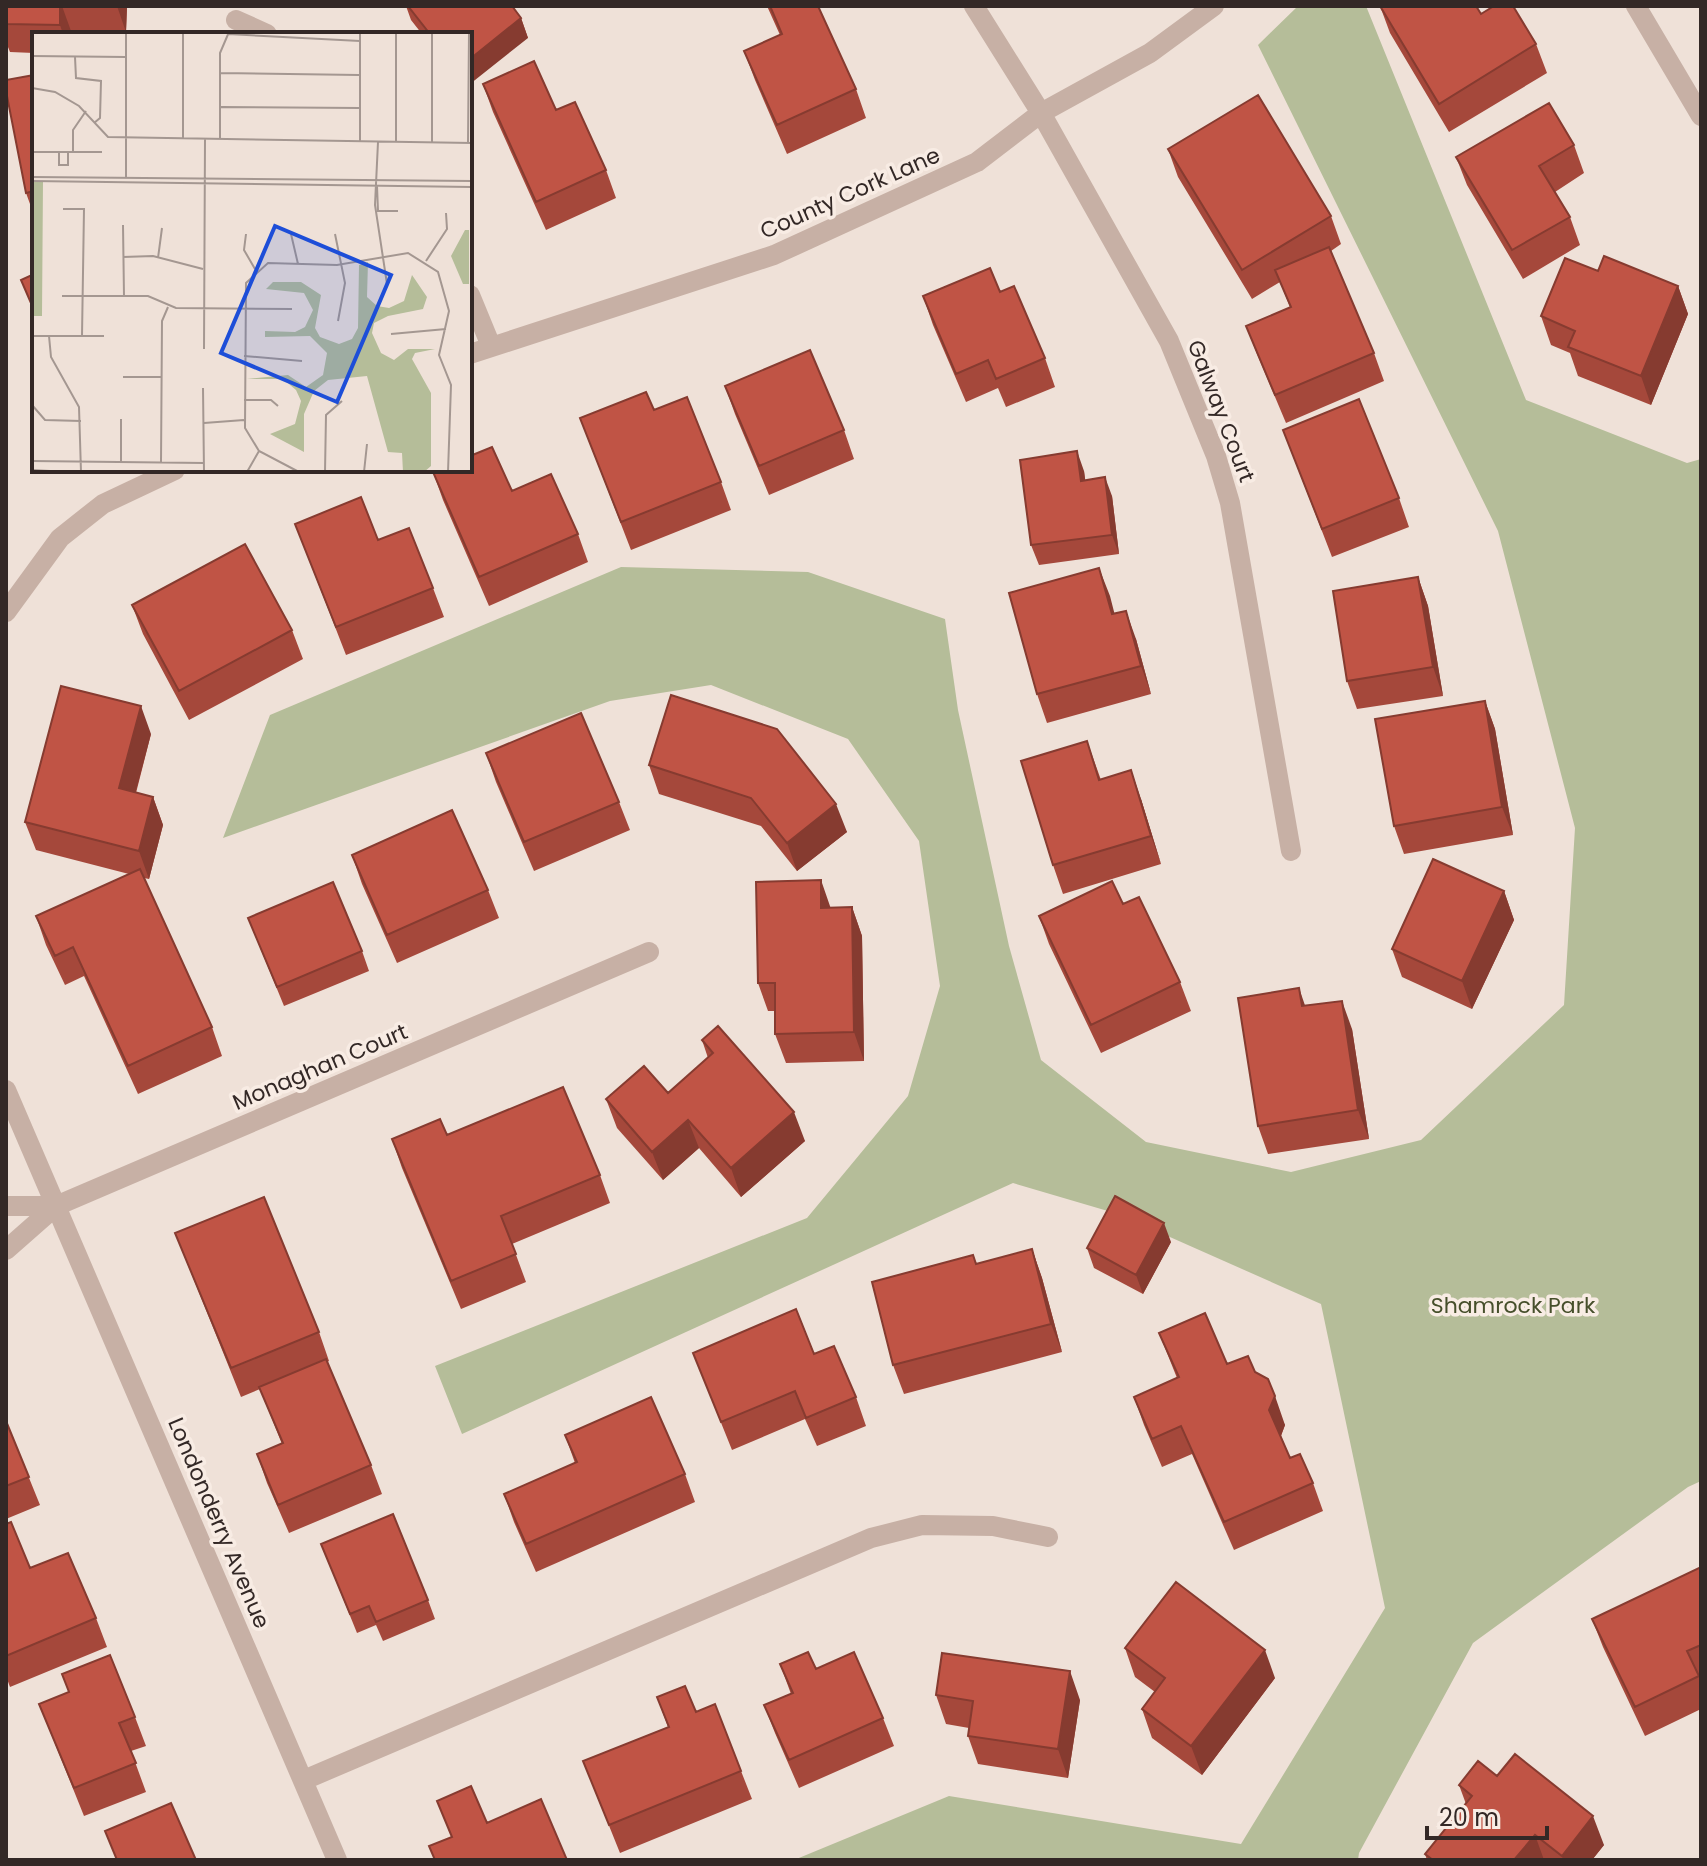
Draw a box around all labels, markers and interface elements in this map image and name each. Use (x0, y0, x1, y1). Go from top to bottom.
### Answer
inset map (32, 32, 472, 472)
street label: County Cork Lane (755, 139, 945, 247)
street label: Galway Court (1180, 335, 1262, 487)
street label: Monaghan Court (228, 1016, 412, 1118)
park label: Shamrock Park (1431, 1290, 1596, 1321)
street label: Londonderry Avenue (160, 1413, 278, 1633)
scale bar (1427, 1790, 1547, 1840)
text: 20 m (1439, 1801, 1499, 1834)

